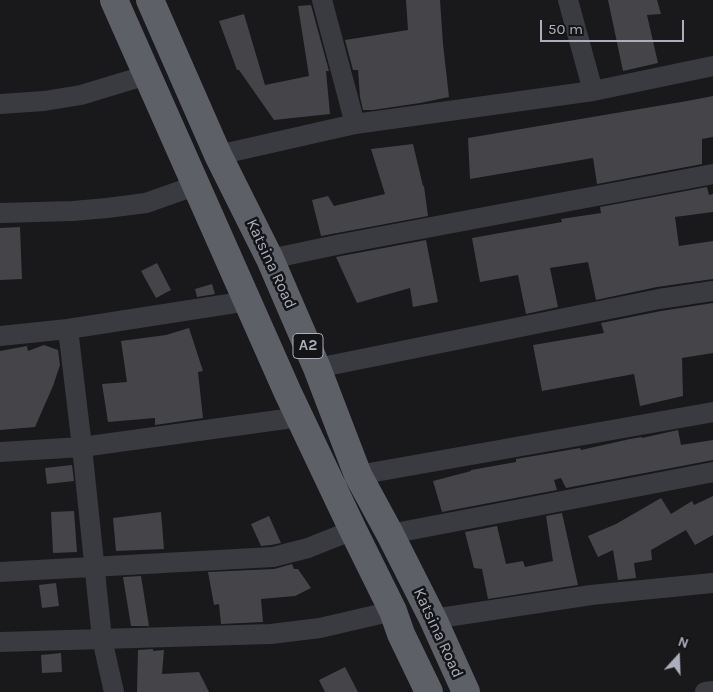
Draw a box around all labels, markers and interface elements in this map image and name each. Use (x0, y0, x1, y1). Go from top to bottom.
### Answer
scale bar (543, 10, 687, 42)
text: 50 m (548, 20, 583, 38)
street label: Katsina Road (242, 216, 300, 312)
road number: A2 (293, 334, 323, 358)
street label: Katsina Road (409, 585, 467, 681)
north arrow (653, 632, 703, 682)
text: N (676, 633, 691, 652)

